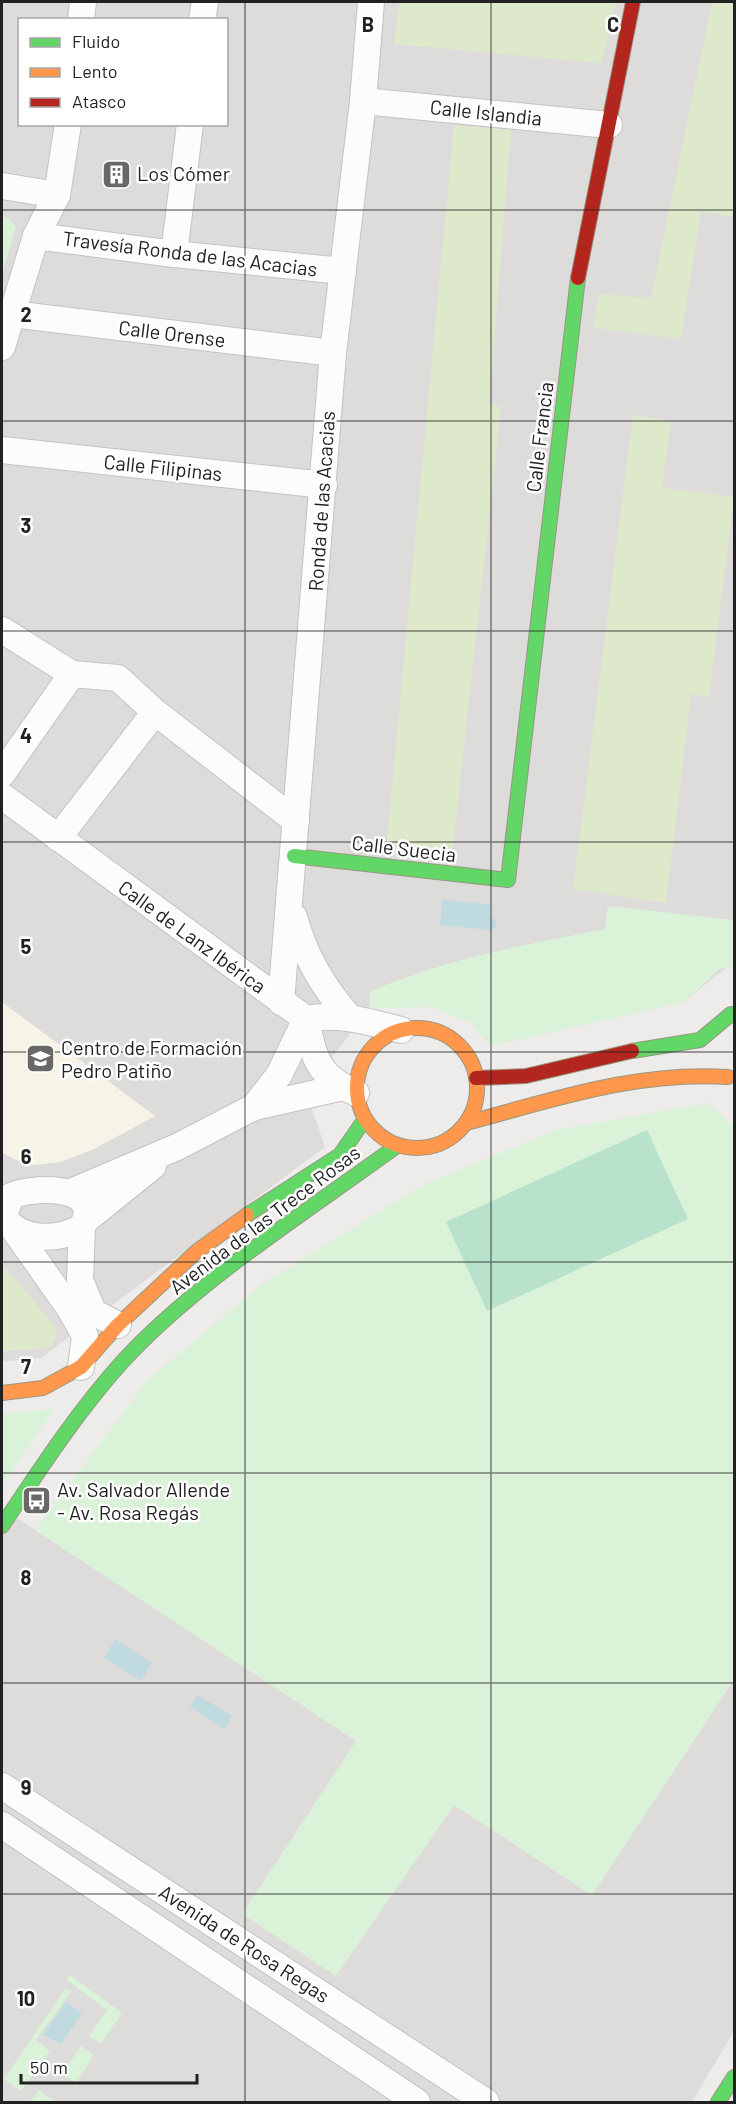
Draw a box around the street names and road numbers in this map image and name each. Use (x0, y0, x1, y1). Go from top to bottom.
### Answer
street label: Calle Islandia (429, 94, 543, 130)
street label: Travesía Ronda de las Acacias (62, 225, 319, 281)
street label: Calle Orense (117, 315, 227, 351)
street label: Calle Francia (520, 380, 558, 493)
street label: Ronda de las Acacias (303, 410, 339, 592)
street label: Calle Filipinas (103, 449, 224, 485)
street label: Calle Suecia (351, 830, 458, 866)
street label: Calle de Lanz Ibérica (114, 875, 271, 998)
street label: Avenida de las Trece Rosas (164, 1140, 364, 1299)
street label: Avenida de Rosa Regas (155, 1879, 334, 2007)

